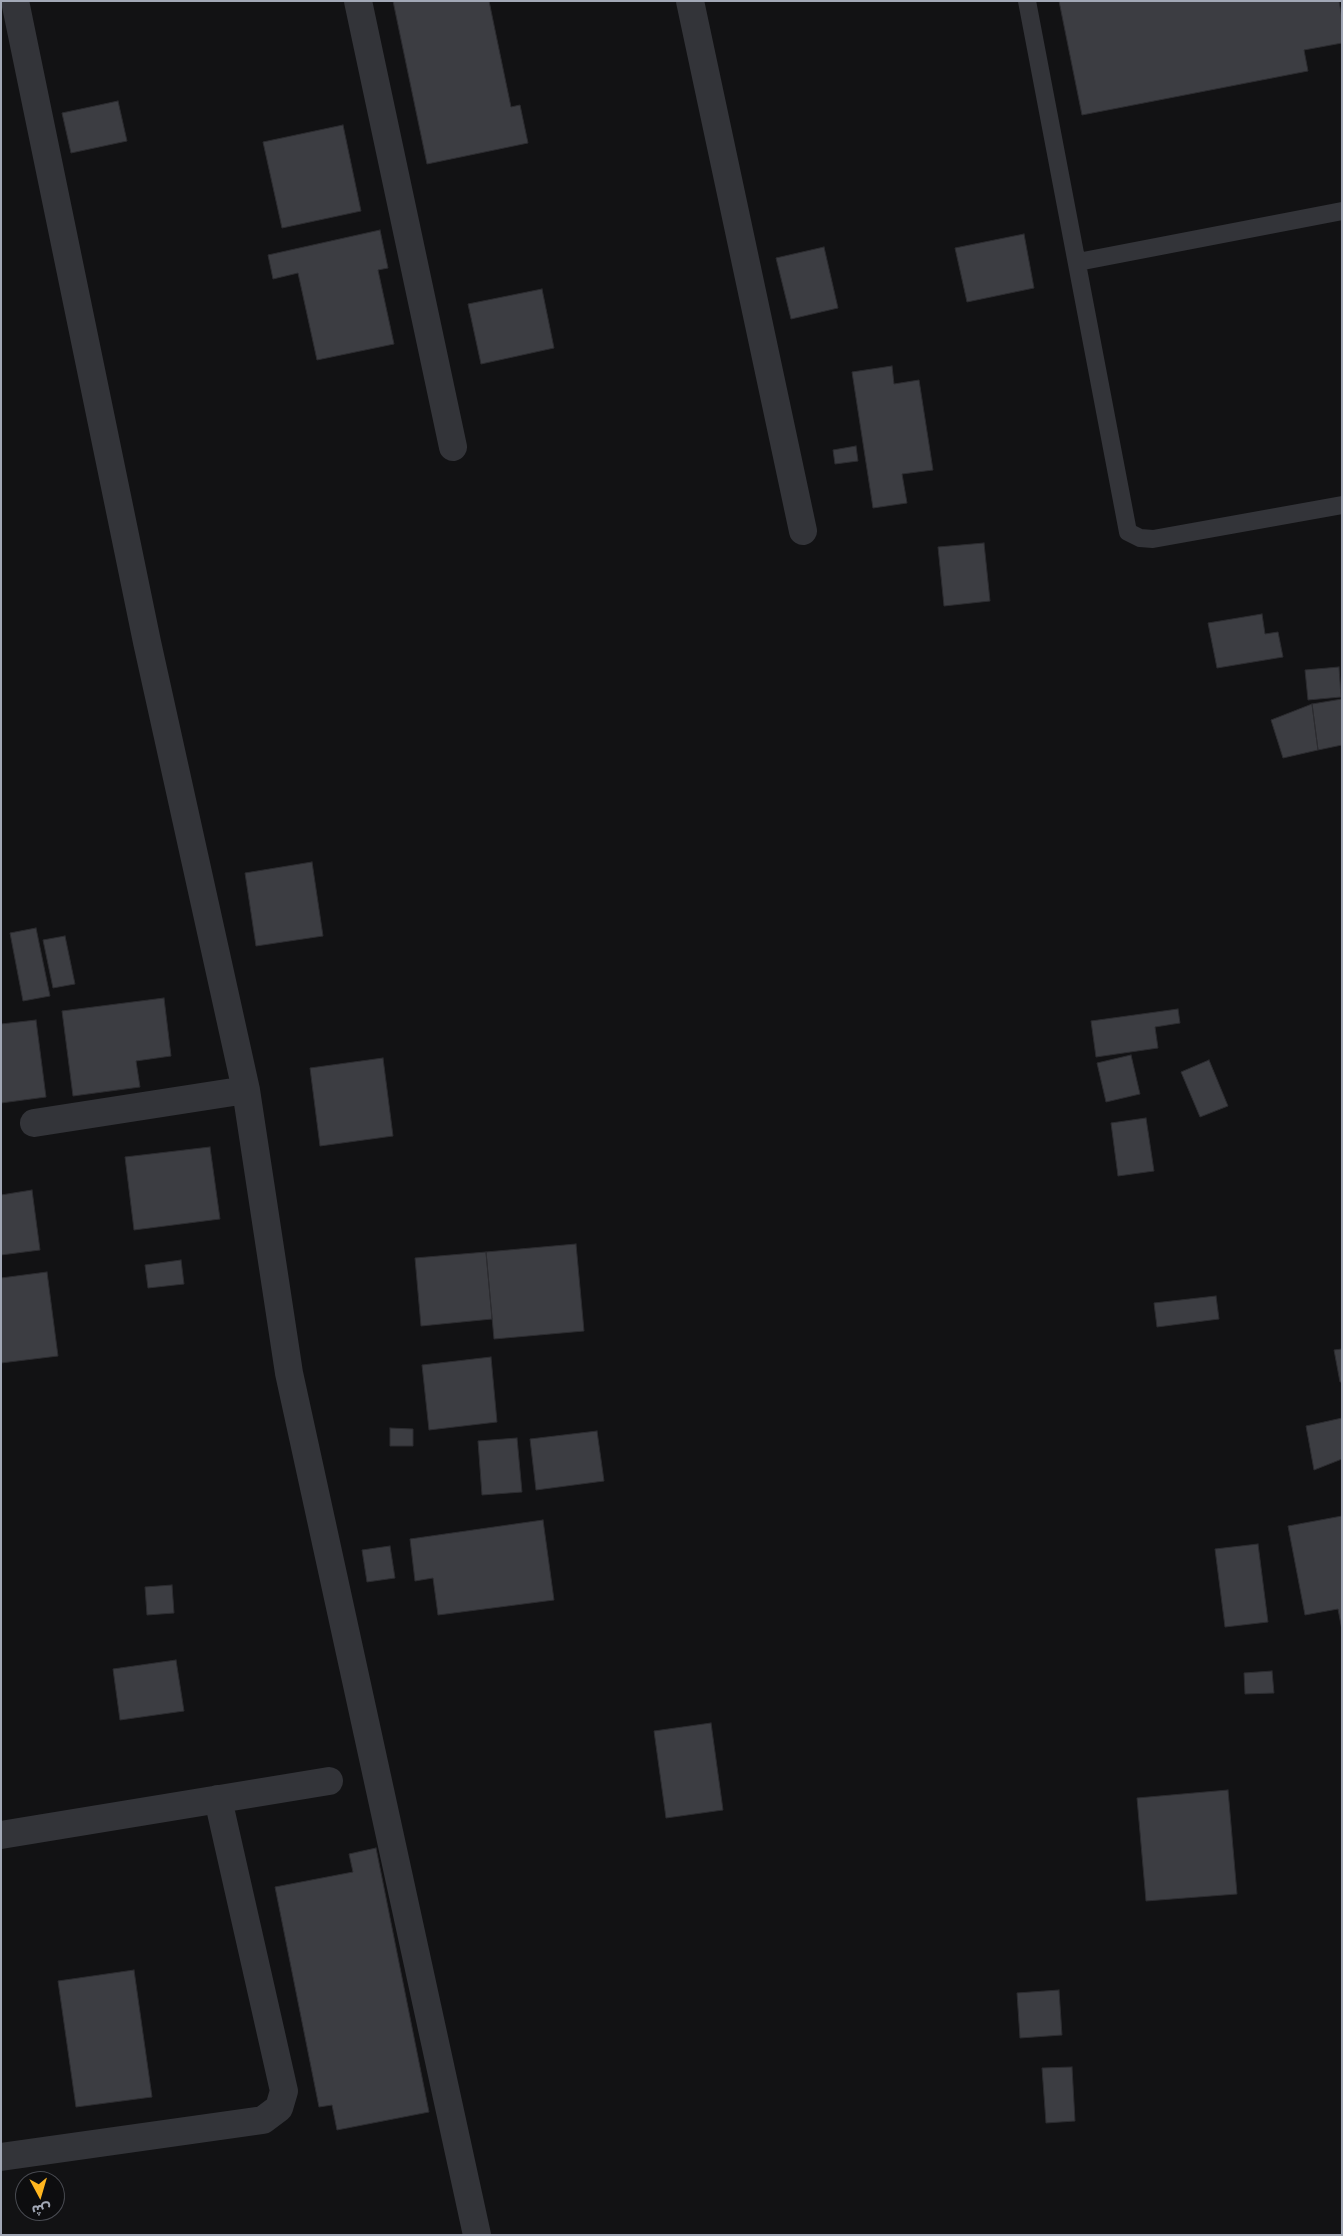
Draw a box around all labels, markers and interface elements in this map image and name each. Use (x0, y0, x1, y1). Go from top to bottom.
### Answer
north arrow (15, 2171, 65, 2221)
text: ش (31, 2199, 52, 2221)

